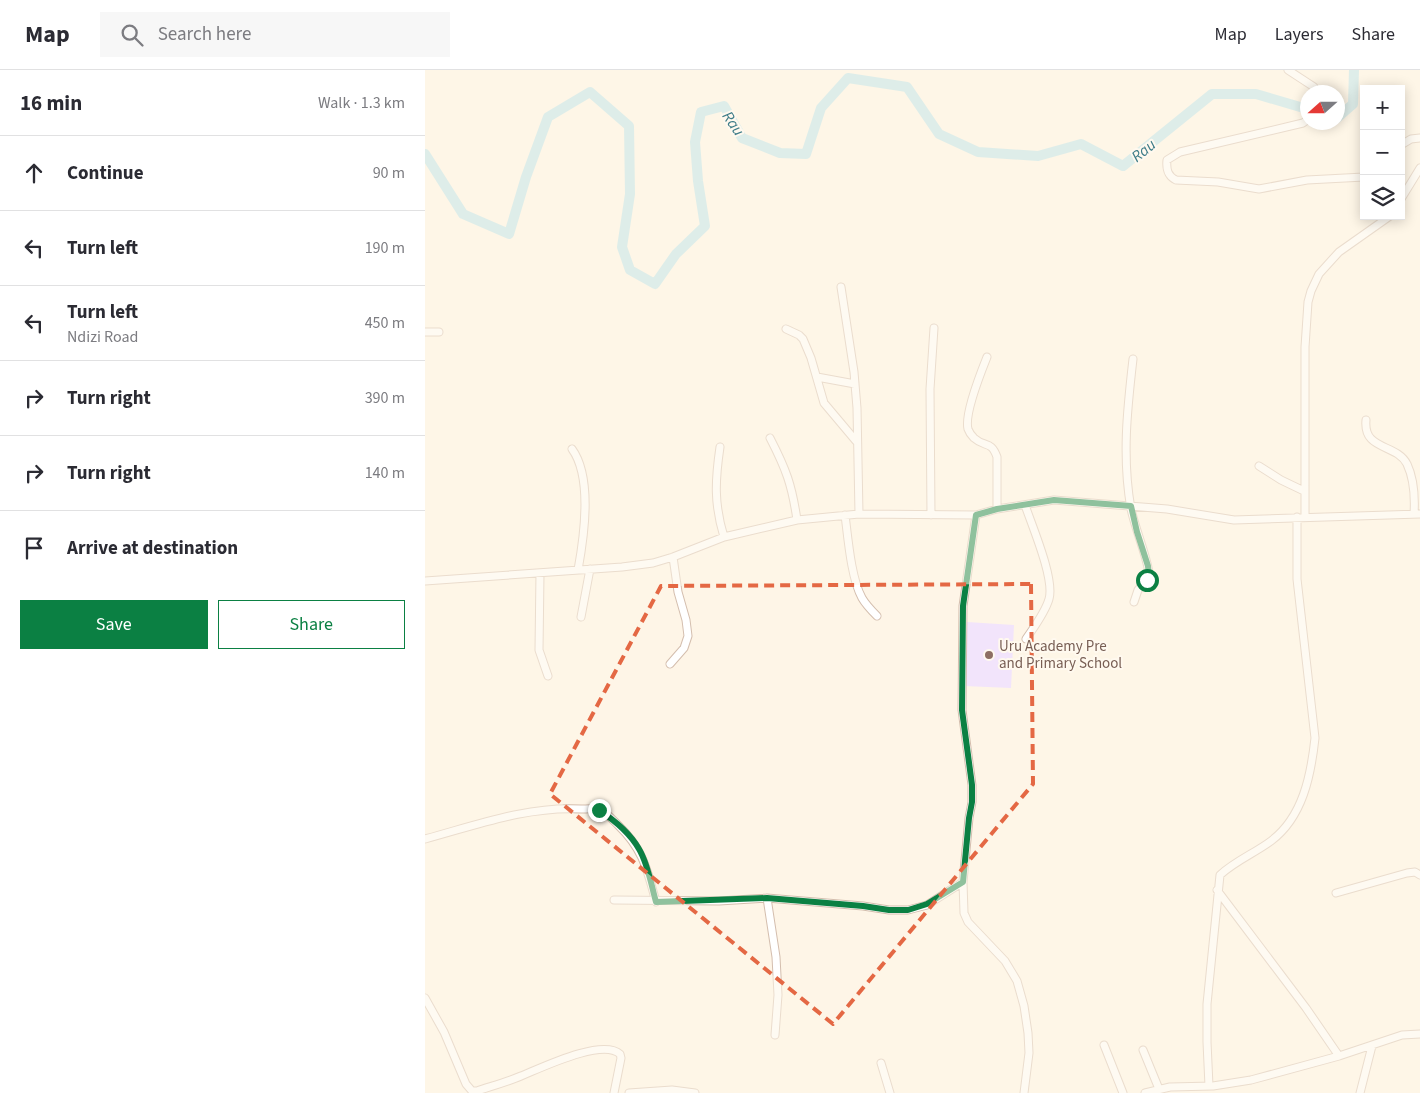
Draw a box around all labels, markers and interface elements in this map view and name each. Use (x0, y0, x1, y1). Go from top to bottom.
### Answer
search box (100, 12, 450, 57)
text: Map (25, 17, 70, 52)
icon: search (118, 21, 146, 49)
text: Search here (158, 21, 251, 48)
text: Map (1215, 22, 1247, 47)
text: Layers (1275, 22, 1324, 47)
text: Share (1352, 22, 1395, 47)
north arrow (1300, 85, 1345, 130)
map controls (1360, 85, 1405, 220)
button: + (1360, 85, 1405, 130)
text: 16 min (20, 88, 82, 118)
text: Walk · 1.3 km (318, 92, 405, 114)
water label: Rau (717, 107, 749, 140)
button: − (1360, 130, 1405, 175)
water label: Rau (1127, 134, 1161, 167)
icon: ahead (20, 159, 48, 187)
text: Continue (67, 160, 144, 187)
text: 90 m (373, 162, 405, 184)
button: layers (1360, 175, 1405, 220)
icon: left (20, 234, 48, 262)
text: Turn left (67, 235, 138, 262)
text: 190 m (365, 237, 405, 259)
text: Turn left (67, 299, 138, 326)
icon: left (20, 309, 48, 337)
text: 450 m (365, 312, 405, 334)
text: Ndizi Road (67, 326, 138, 348)
icon: right (20, 384, 48, 412)
text: Turn right (67, 385, 151, 412)
text: 390 m (365, 387, 405, 409)
icon: right (20, 459, 48, 487)
text: Turn right (67, 460, 151, 487)
text: 140 m (365, 462, 405, 484)
icon: arrive (20, 534, 48, 562)
text: Arrive at destination (67, 535, 238, 562)
route start (1136, 569, 1159, 592)
button: Save (20, 600, 208, 649)
button: Share (218, 600, 405, 649)
place label: Uru Academy Pre and Primary School (999, 636, 1122, 674)
marker: Uru Academy Pre and Primary School (983, 649, 995, 661)
route end (588, 799, 611, 822)

